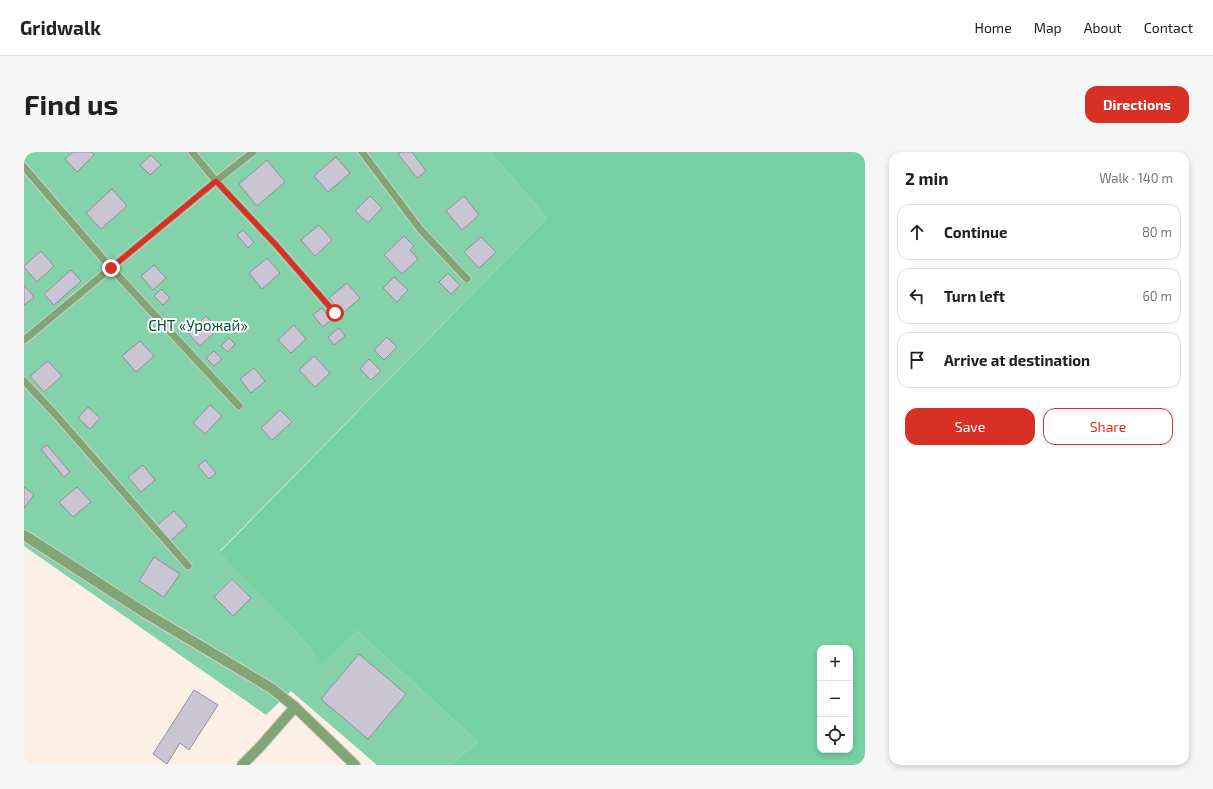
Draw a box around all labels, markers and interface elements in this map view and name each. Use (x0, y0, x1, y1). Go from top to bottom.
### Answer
text: Gridwalk (20, 16, 101, 39)
text: Home (975, 19, 1012, 36)
text: Map (1034, 19, 1062, 36)
text: About (1084, 19, 1122, 36)
text: Contact (1144, 19, 1193, 36)
button: Directions (1085, 86, 1189, 123)
text: Find us (24, 87, 118, 121)
text: 2 min (905, 168, 948, 188)
text: Walk · 140 m (1099, 170, 1173, 186)
icon: ahead (906, 221, 928, 243)
text: Continue (944, 223, 1007, 241)
text: 80 m (1142, 224, 1172, 240)
route end (102, 259, 120, 277)
icon: left (906, 285, 928, 307)
text: Turn left (944, 287, 1005, 305)
text: 60 m (1142, 288, 1172, 304)
route start (326, 304, 344, 322)
park label: СНТ «Урожай» (148, 316, 248, 334)
icon: arrive (906, 349, 928, 371)
text: Arrive at destination (944, 351, 1090, 369)
button: Save (905, 408, 1035, 445)
button: Share (1043, 408, 1173, 445)
map controls (817, 645, 853, 753)
button: + (817, 645, 853, 681)
button: − (817, 681, 853, 717)
button: locate (817, 717, 853, 753)

